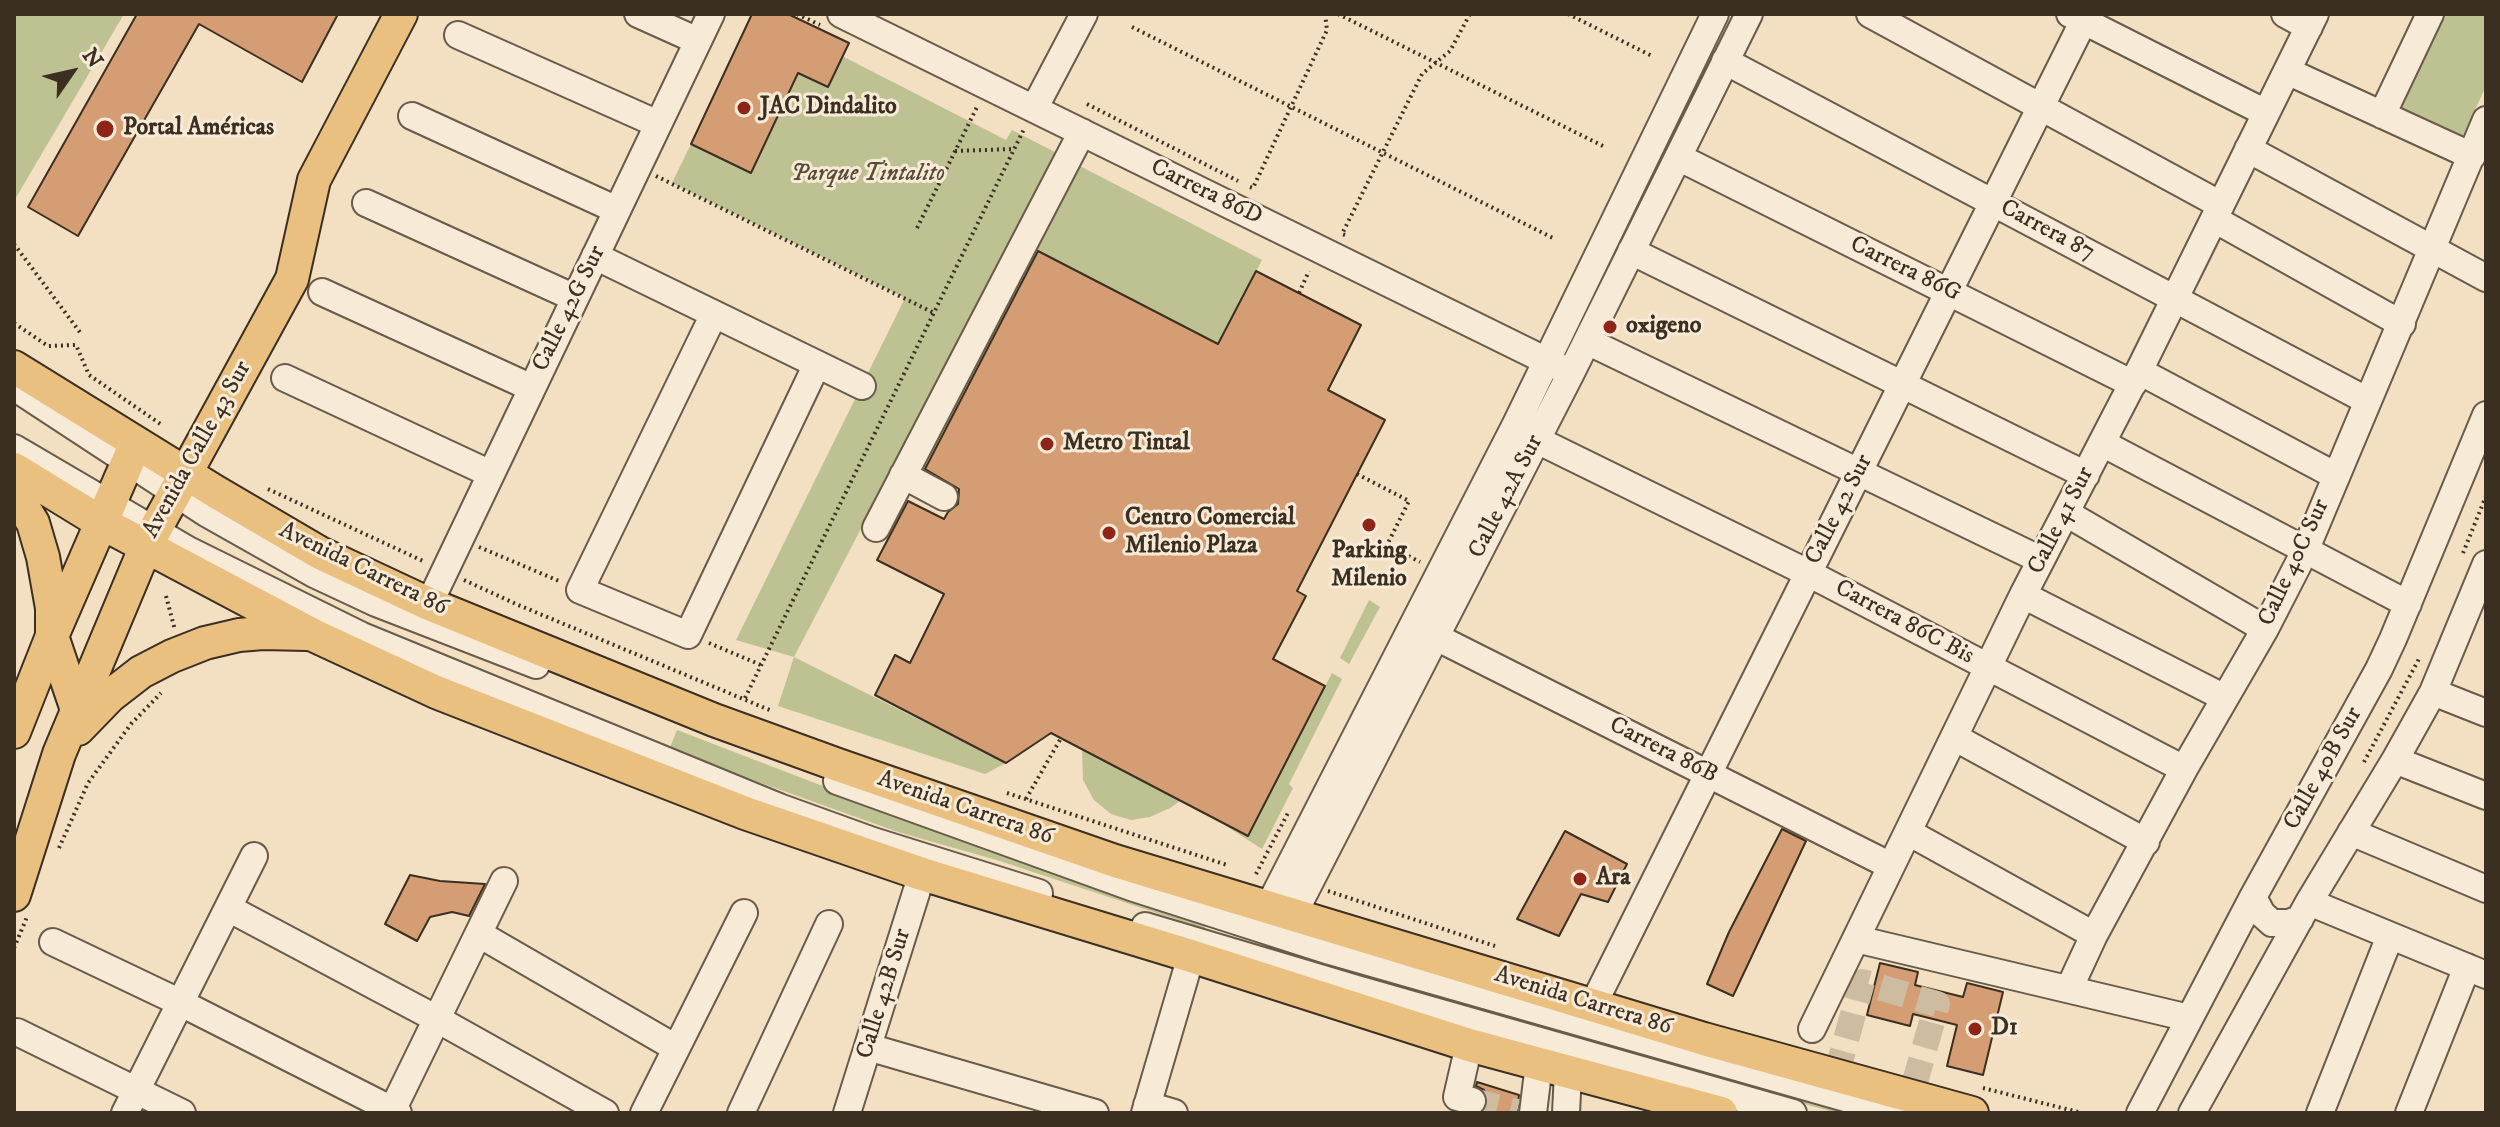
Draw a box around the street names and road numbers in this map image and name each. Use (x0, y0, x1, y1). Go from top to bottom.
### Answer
street label: Carrera 86D (1145, 154, 1267, 232)
street label: Carrera 87 (1995, 194, 2099, 268)
street label: Carrera 86G (1845, 231, 1965, 309)
street label: Calle 42G Sur (527, 241, 613, 377)
street label: Avenida Calle 43 Sur (137, 356, 259, 544)
street label: Calle 42A Sur (1464, 430, 1550, 564)
street label: Calle 42 Sur (1800, 450, 1880, 570)
street label: Calle 41 Sur (2023, 463, 2101, 579)
street label: Calle 40C Sur (2253, 495, 2337, 631)
street label: Avenida Carrera 86 (274, 517, 452, 623)
street label: Carrera 86C Bis (1830, 574, 1978, 672)
street label: Calle 40B Sur (2279, 703, 2369, 835)
street label: Carrera 86B (1604, 711, 1722, 791)
street label: Avenida Carrera 86 (873, 765, 1057, 853)
street label: Calle 42B Sur (852, 925, 918, 1063)
street label: Avenida Carrera 86 (1491, 961, 1675, 1043)

